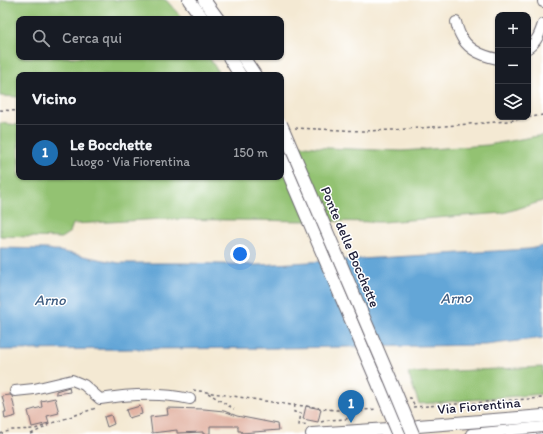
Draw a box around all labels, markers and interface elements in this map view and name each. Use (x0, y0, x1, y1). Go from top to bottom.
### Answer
map controls (495, 12, 531, 120)
button: + (495, 12, 531, 48)
search box (16, 16, 284, 60)
icon: search (30, 27, 52, 49)
text: Cerca qui (62, 29, 122, 47)
button: − (495, 48, 531, 84)
button: layers (495, 84, 531, 120)
text: Vicino (32, 88, 76, 108)
text: Le Bocchette (70, 136, 152, 154)
text: 1 (42, 145, 48, 160)
text: 150 m (233, 145, 268, 160)
text: Luogo · Via Fiorentina (70, 154, 190, 169)
street label: Ponte delle Bocchette (317, 184, 383, 310)
your location (230, 244, 250, 264)
water label: Arno (440, 288, 473, 308)
water label: Arno (34, 291, 67, 309)
pin: 1 (338, 390, 364, 423)
street label: Via Fiorentina (437, 394, 522, 418)

